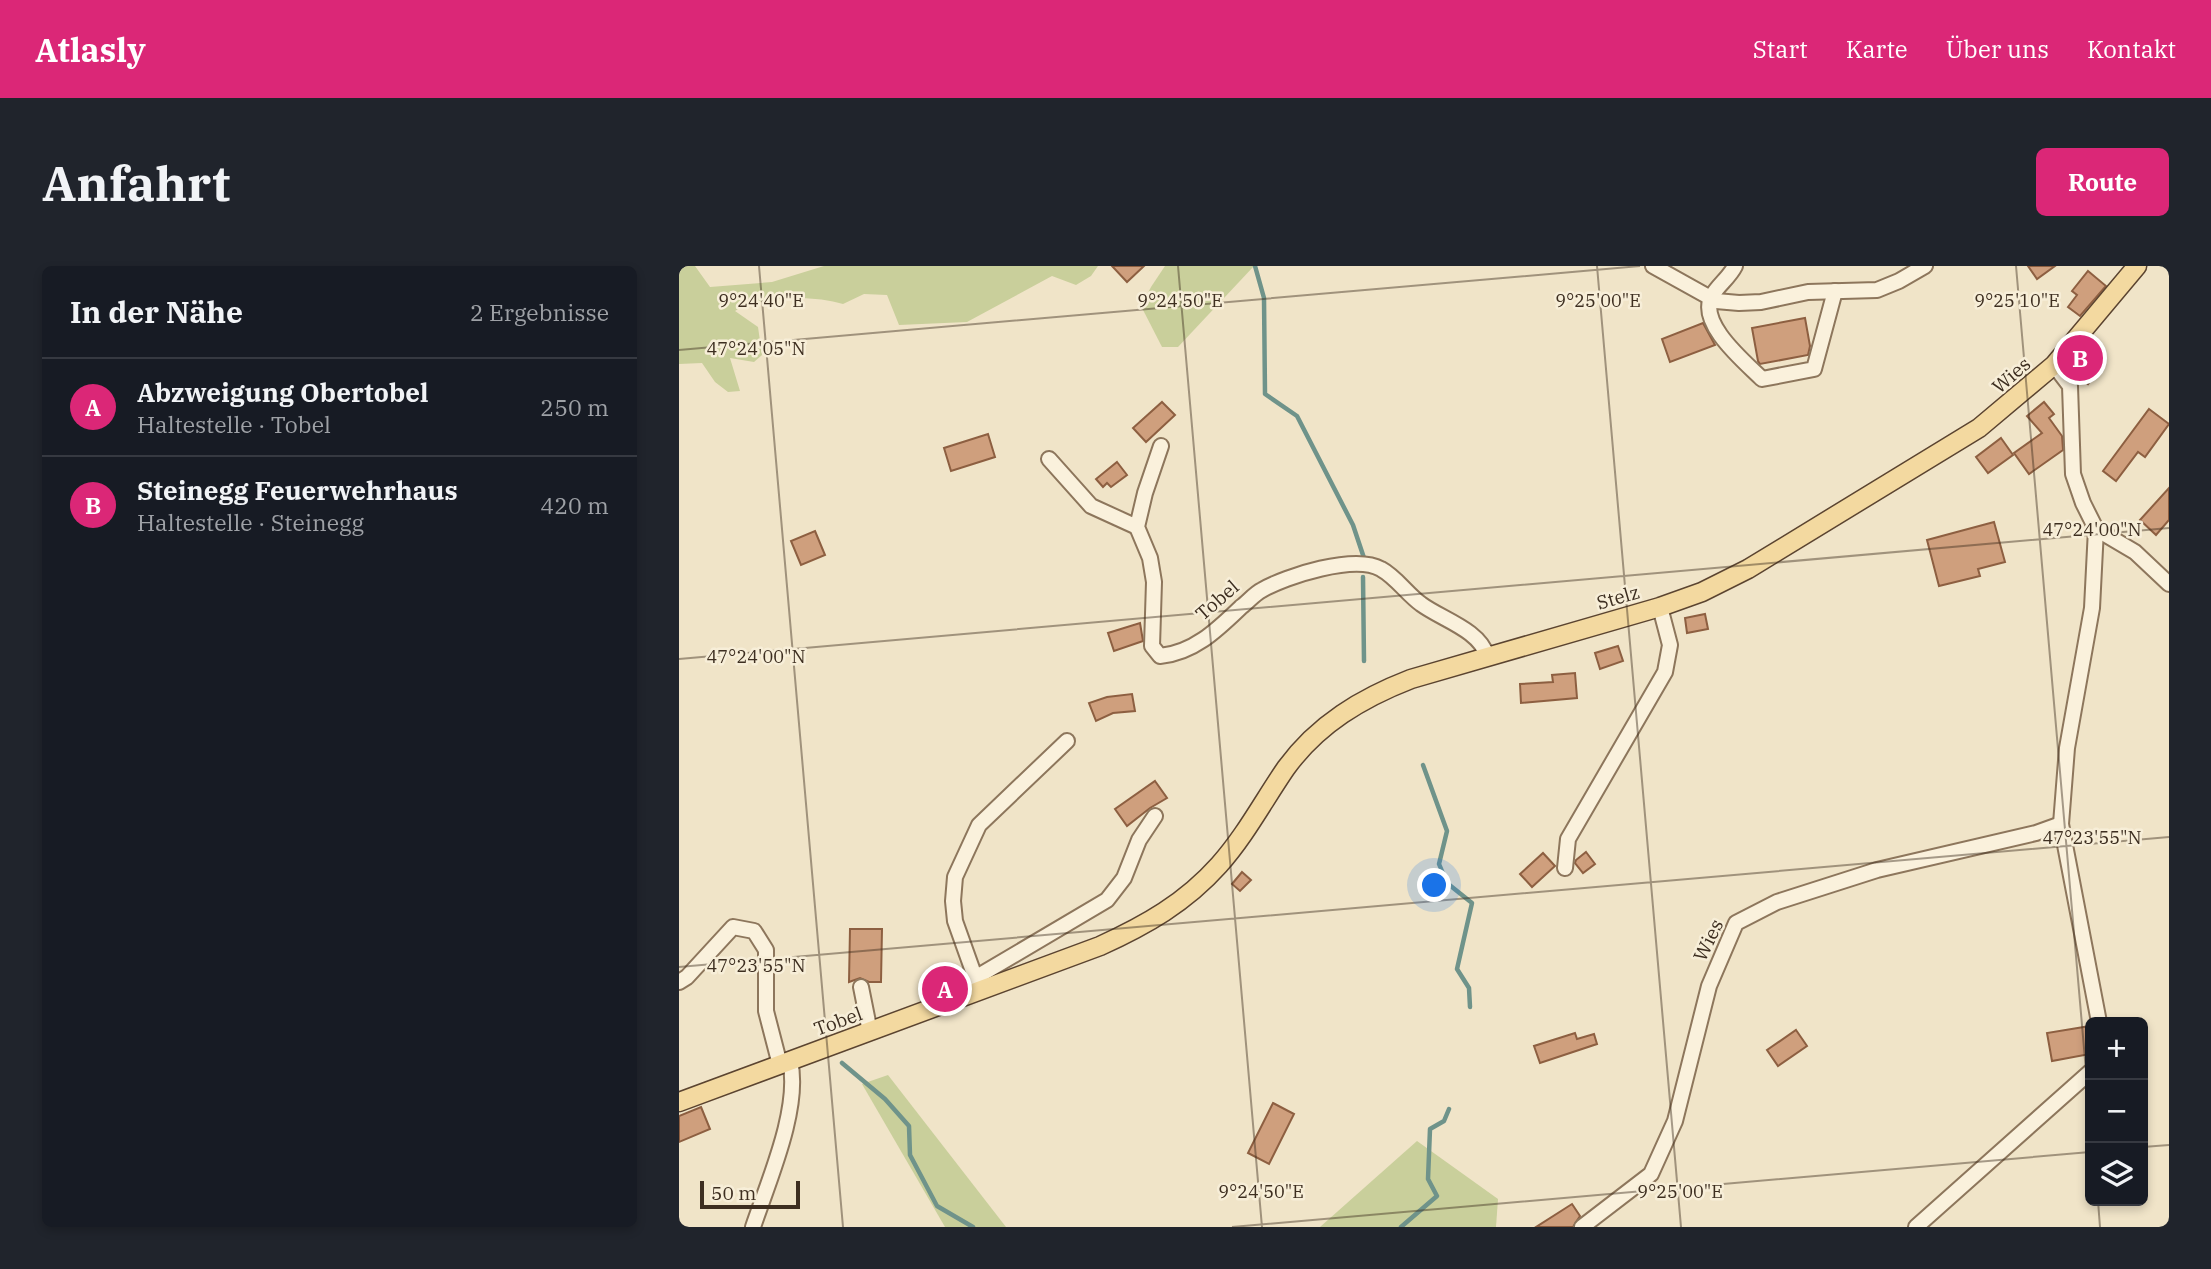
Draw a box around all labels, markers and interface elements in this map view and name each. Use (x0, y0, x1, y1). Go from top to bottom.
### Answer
text: Atlasly (35, 28, 146, 71)
text: Start (1753, 33, 1808, 65)
text: Karte (1846, 33, 1908, 65)
text: Über uns (1946, 33, 2049, 65)
text: Kontakt (2087, 33, 2176, 65)
button: Route (2036, 148, 2169, 216)
text: Anfahrt (42, 151, 230, 214)
text: 9°24'40"E (718, 289, 804, 312)
text: 9°24'50"E (1137, 289, 1223, 312)
text: 9°25'00"E (1555, 289, 1641, 312)
text: 9°25'10"E (1974, 289, 2060, 312)
text: In der Nähe (70, 292, 243, 331)
text: 2 Ergebnisse (470, 297, 609, 327)
pin: B (2057, 332, 2103, 384)
text: 47°24'05"N (707, 337, 806, 360)
street label: Wies (1987, 352, 2035, 398)
text: Abzweigung Obertobel (137, 375, 429, 409)
text: A (85, 392, 101, 422)
text: 250 m (540, 392, 609, 422)
text: Haltestelle · Tobel (137, 409, 331, 439)
text: Steinegg Feuerwehrhaus (137, 473, 458, 507)
text: B (85, 490, 101, 520)
text: 420 m (540, 490, 609, 520)
text: Haltestelle · Steinegg (137, 507, 364, 537)
text: 47°24'00"N (2043, 518, 2142, 541)
street label: Tobel (1190, 574, 1244, 625)
street label: Stelz (1594, 579, 1642, 615)
text: 47°24'00"N (707, 645, 806, 668)
text: 47°23'55"N (2043, 826, 2142, 849)
your location (1417, 868, 1451, 902)
street label: Wies (1688, 915, 1728, 965)
text: 47°23'55"N (707, 954, 806, 977)
pin: A (922, 963, 968, 1015)
street label: Tobel (811, 1001, 866, 1041)
map controls (2085, 1017, 2148, 1206)
button: + (2085, 1017, 2148, 1080)
button: − (2085, 1080, 2148, 1143)
button: layers (2085, 1143, 2148, 1206)
scale bar (700, 1178, 800, 1210)
text: 9°24'50"E (1218, 1180, 1304, 1203)
text: 9°25'00"E (1637, 1180, 1723, 1203)
text: 50 m (711, 1181, 756, 1205)

